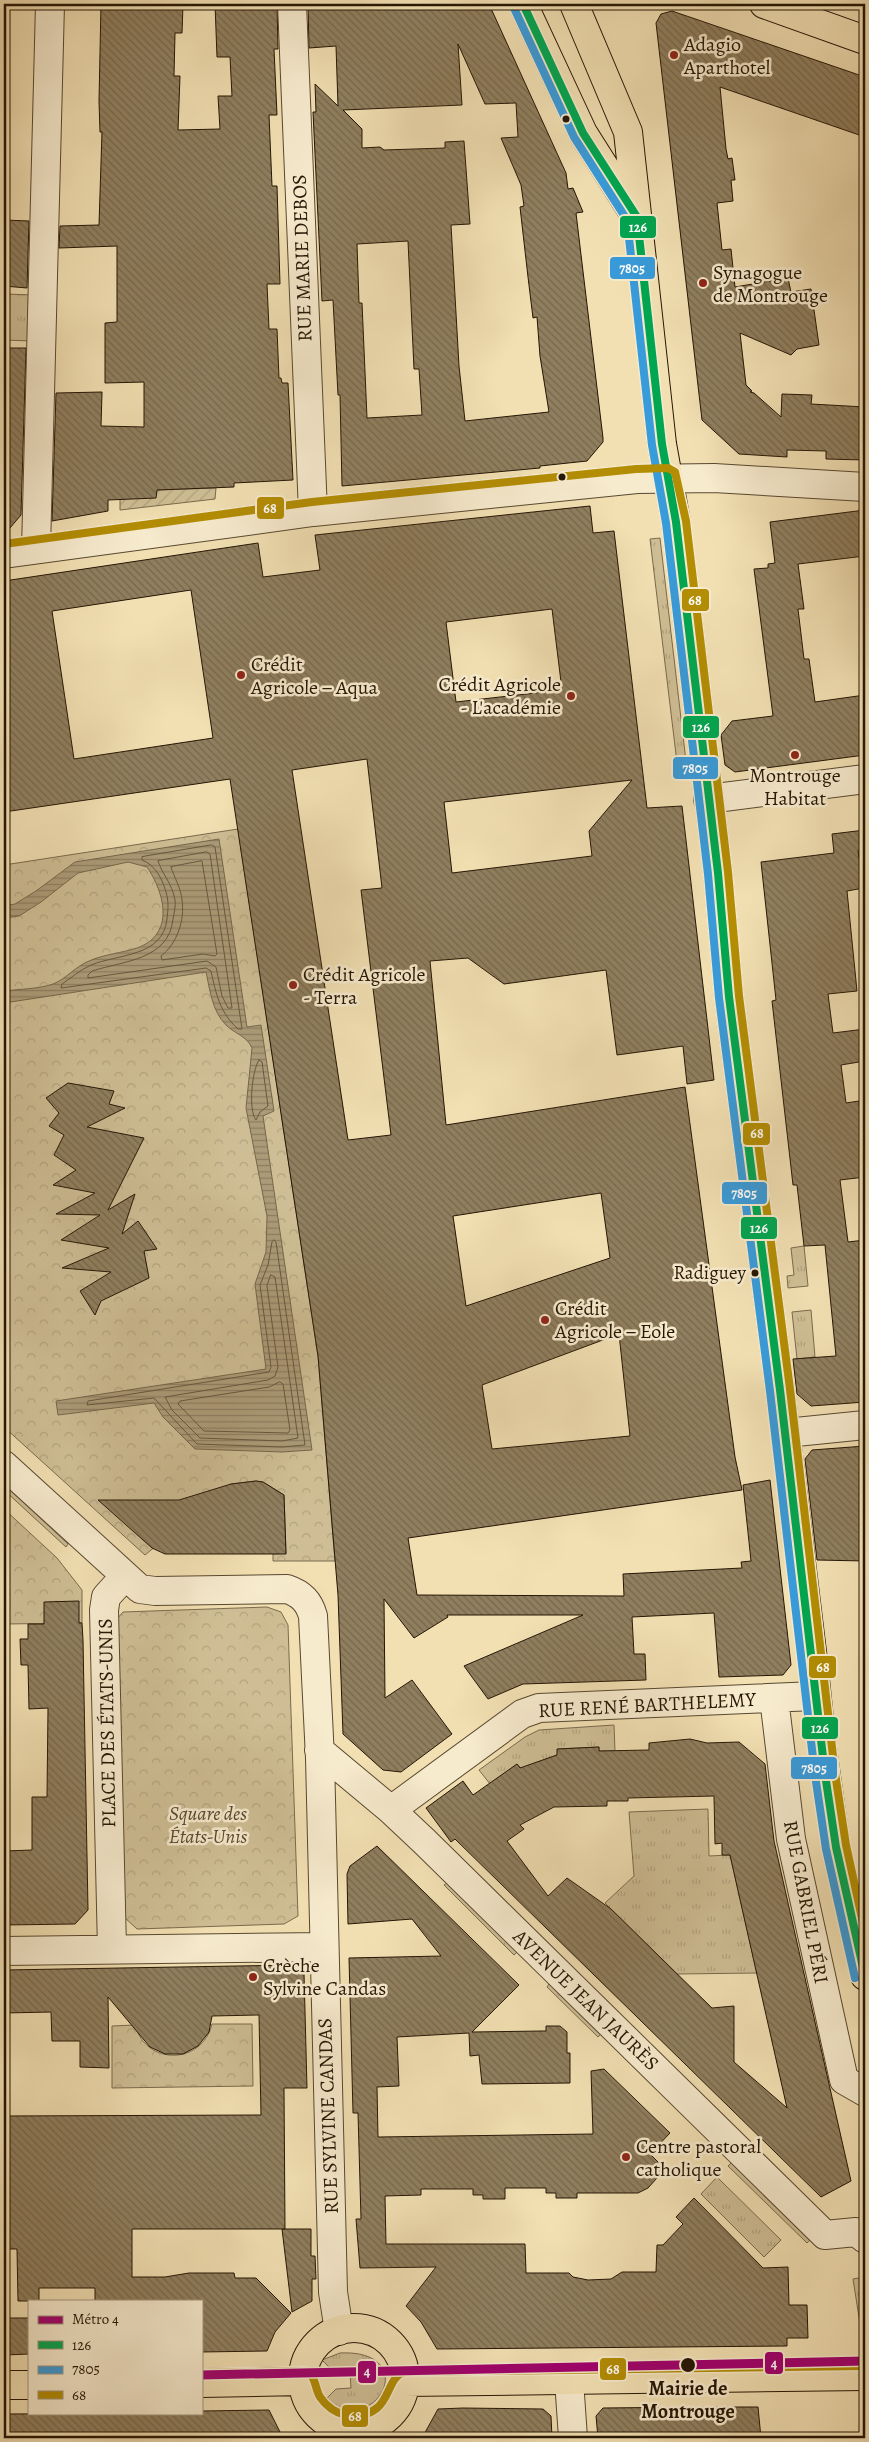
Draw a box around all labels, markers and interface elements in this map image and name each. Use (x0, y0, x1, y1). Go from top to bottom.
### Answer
place label: Adagio Aparthotel (683, 31, 771, 81)
marker: Adagio Aparthotel (668, 49, 680, 61)
unlabelled marker (561, 114, 571, 124)
street label: RUE MARIE DEBOS (286, 174, 318, 342)
line badge: 126 (619, 215, 657, 239)
text: 126 (629, 218, 648, 237)
line badge: 7805 (609, 256, 656, 280)
text: 7805 (619, 259, 645, 278)
place label: Synagogue de Montrouge (713, 259, 828, 309)
marker: Synagogue de Montrouge (697, 277, 709, 289)
unlabelled marker (557, 472, 567, 482)
line badge: 68 (256, 496, 285, 520)
text: 68 (263, 499, 277, 518)
line badge: 68 (681, 588, 710, 612)
text: 68 (688, 591, 702, 610)
place label: Crédit Agricole − Aqua (250, 651, 379, 701)
marker: Crédit Agricole − Aqua (235, 669, 247, 681)
place label: Crédit Agricole - L'académie (439, 671, 561, 721)
marker: Crédit Agricole - L'académie (565, 690, 577, 702)
line badge: 126 (682, 715, 720, 739)
text: 126 (692, 718, 711, 737)
marker: Montrouge Habitat (789, 749, 801, 761)
line badge: 7805 (672, 756, 719, 780)
text: 7805 (682, 759, 708, 778)
place label: Montrouge Habitat (749, 762, 841, 812)
place label: Crédit Agricole - Terra (303, 961, 425, 1011)
marker: Crédit Agricole - Terra (287, 979, 299, 991)
line badge: 68 (742, 1122, 771, 1146)
text: 68 (750, 1124, 764, 1143)
line badge: 7805 (721, 1181, 768, 1205)
text: 7805 (731, 1184, 757, 1203)
line badge: 126 (740, 1216, 778, 1240)
text: 126 (750, 1219, 769, 1238)
place label: Radiguey (674, 1260, 747, 1286)
marker: Radiguey (750, 1268, 760, 1278)
place label: Crédit Agricole − Eole (554, 1295, 675, 1345)
marker: Crédit Agricole − Eole (539, 1314, 551, 1326)
street label: PLACE DES ÉTATS-UNIS (92, 1618, 122, 1828)
line badge: 68 (808, 1655, 837, 1679)
text: 68 (816, 1658, 830, 1677)
street label: RUE RENÉ BARTHELEMY (537, 1686, 758, 1724)
line badge: 126 (801, 1716, 839, 1740)
text: 126 (811, 1719, 830, 1738)
line badge: 7805 (790, 1756, 838, 1780)
text: 7805 (801, 1759, 827, 1778)
park label: Square des États-Unis (169, 1800, 247, 1850)
street label: RUE GABRIEL PÉRI (777, 1818, 835, 1986)
street label: AVENUE JEAN JAURÈS (507, 1923, 665, 2077)
place label: Crèche Sylvine Candas (263, 1952, 386, 2002)
marker: Crèche Sylvine Candas (247, 1971, 259, 1983)
street label: RUE SYLVINE CANDAS (311, 2017, 345, 2215)
place label: Centre pastoral catholique (636, 2133, 761, 2183)
marker: Centre pastoral catholique (620, 2151, 632, 2163)
legend (28, 2300, 202, 2414)
text: Métro 4 (72, 2309, 119, 2329)
text: 126 (72, 2335, 91, 2355)
line badge: 4 (764, 2351, 784, 2375)
text: 4 (771, 2354, 778, 2373)
marker: Mairie de Montrouge (679, 2356, 697, 2374)
line badge: 68 (599, 2357, 627, 2381)
text: 7805 (72, 2359, 100, 2379)
line badge: 4 (357, 2360, 377, 2384)
text: 68 (606, 2360, 620, 2379)
text: 4 (364, 2362, 371, 2381)
place label: Mairie de Montrouge (641, 2375, 735, 2425)
text: 68 (72, 2385, 86, 2405)
line badge: 68 (341, 2404, 369, 2428)
text: 68 (348, 2407, 362, 2426)

